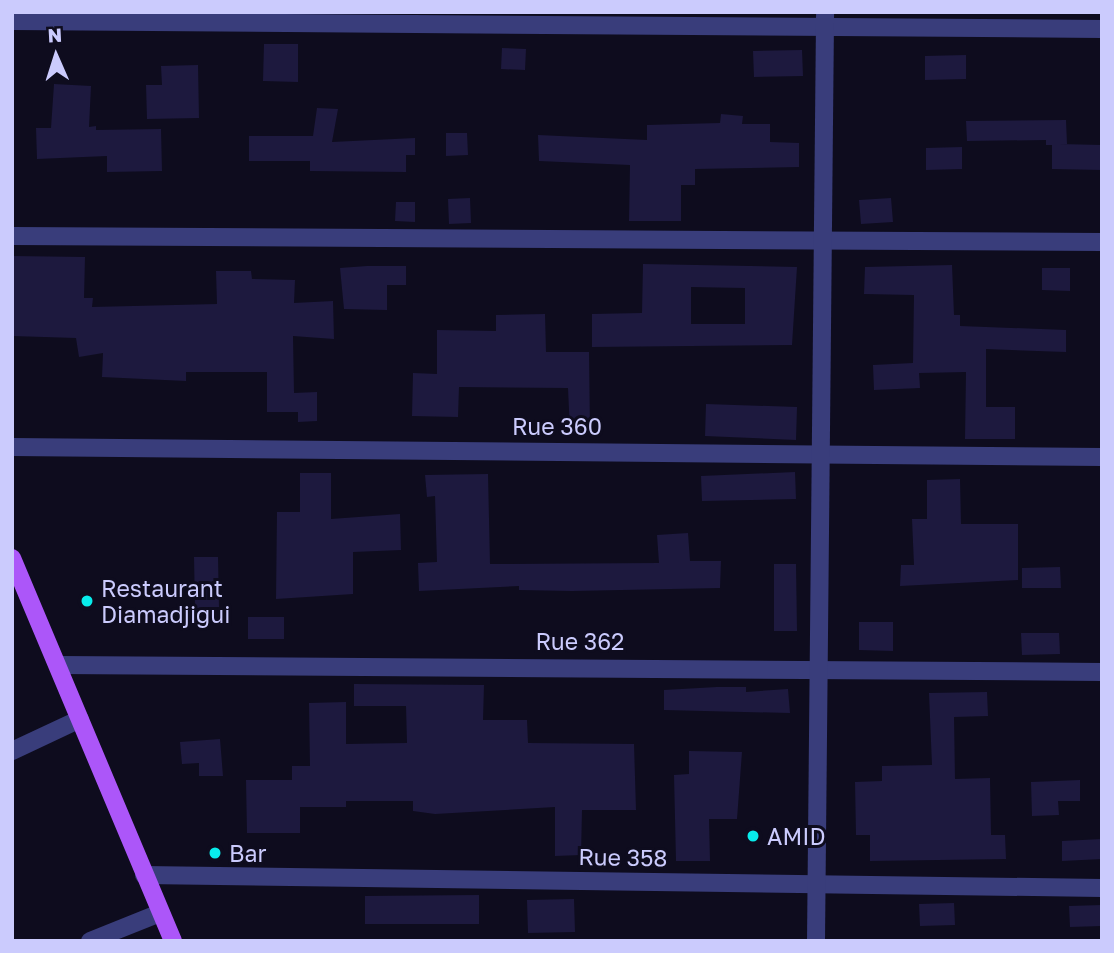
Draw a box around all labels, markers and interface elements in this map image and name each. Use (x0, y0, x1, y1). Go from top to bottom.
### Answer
north arrow (21, 21, 91, 91)
text: N (47, 23, 63, 46)
street label: Rue 360 (512, 412, 602, 440)
place label: Restaurant Diamadjigui (101, 574, 230, 628)
marker: Restaurant Diamadjigui (79, 593, 95, 609)
street label: Rue 362 (536, 627, 624, 655)
place label: AMID (767, 822, 826, 850)
marker: AMID (745, 828, 761, 844)
place label: Bar (229, 839, 266, 867)
street label: Rue 358 (578, 842, 668, 872)
marker: Bar (207, 845, 223, 861)

